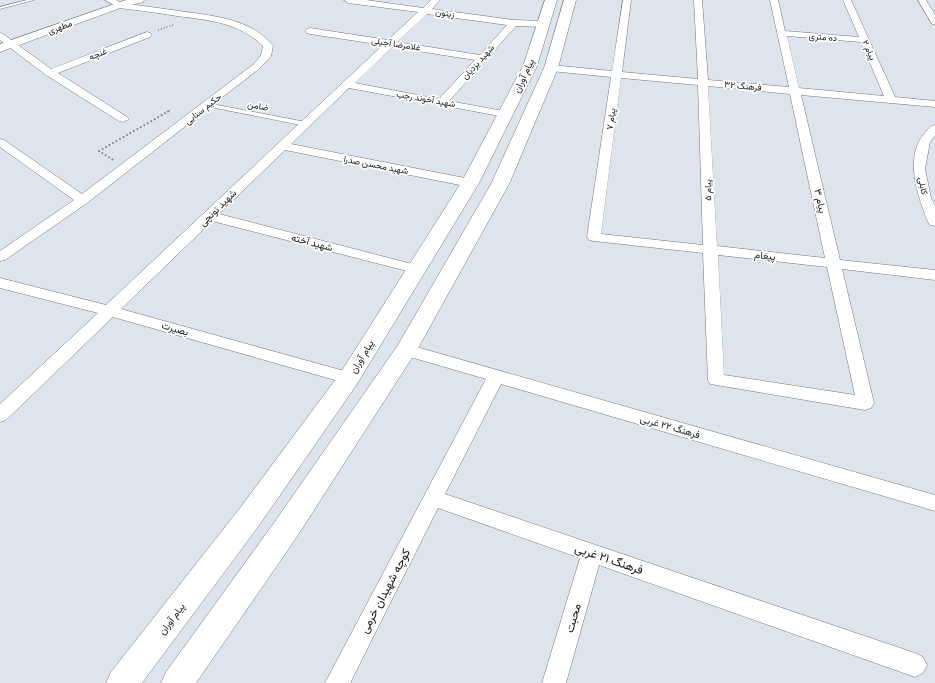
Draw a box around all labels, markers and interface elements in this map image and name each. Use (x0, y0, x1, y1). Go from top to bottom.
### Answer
street label: زیتون (435, 7, 455, 20)
street label: مطهری (46, 18, 74, 37)
street label: ده متری (808, 31, 838, 44)
street label: غلامرضا آجیلی (370, 35, 422, 54)
street label: پیام ۲ (859, 38, 878, 62)
street label: شهید یزدیان (460, 43, 497, 82)
street label: غنچه (88, 46, 109, 63)
street label: پیام آوران (511, 57, 538, 96)
street label: فرهنگ ۳۲ (724, 79, 762, 94)
street label: شهید آخوند رجب (395, 89, 456, 110)
street label: حکیم سنایی (183, 91, 224, 127)
street label: ضامن (247, 99, 270, 113)
street label: پیام ۷ (605, 108, 618, 130)
street label: شهید محسن صدرا (343, 154, 409, 177)
street label: کابلی (916, 176, 930, 196)
street label: پیام ۵ (703, 179, 714, 201)
street label: شهید نونچی (197, 187, 240, 230)
street label: پیام ۳ (810, 188, 829, 215)
street label: شهید آخته (290, 232, 334, 254)
street label: پیغام (754, 249, 776, 264)
street label: بصیرت (160, 319, 190, 339)
street label: پیام آوران (347, 338, 377, 376)
street label: فرهنگ ۲۲ غربی (639, 413, 702, 441)
street label: فرهنگ ۲۱ غربی (573, 541, 645, 578)
street label: کوچه شهیدان خرمی (357, 546, 414, 636)
street label: پیام آوران (156, 601, 189, 638)
street label: محبت (562, 602, 584, 634)

